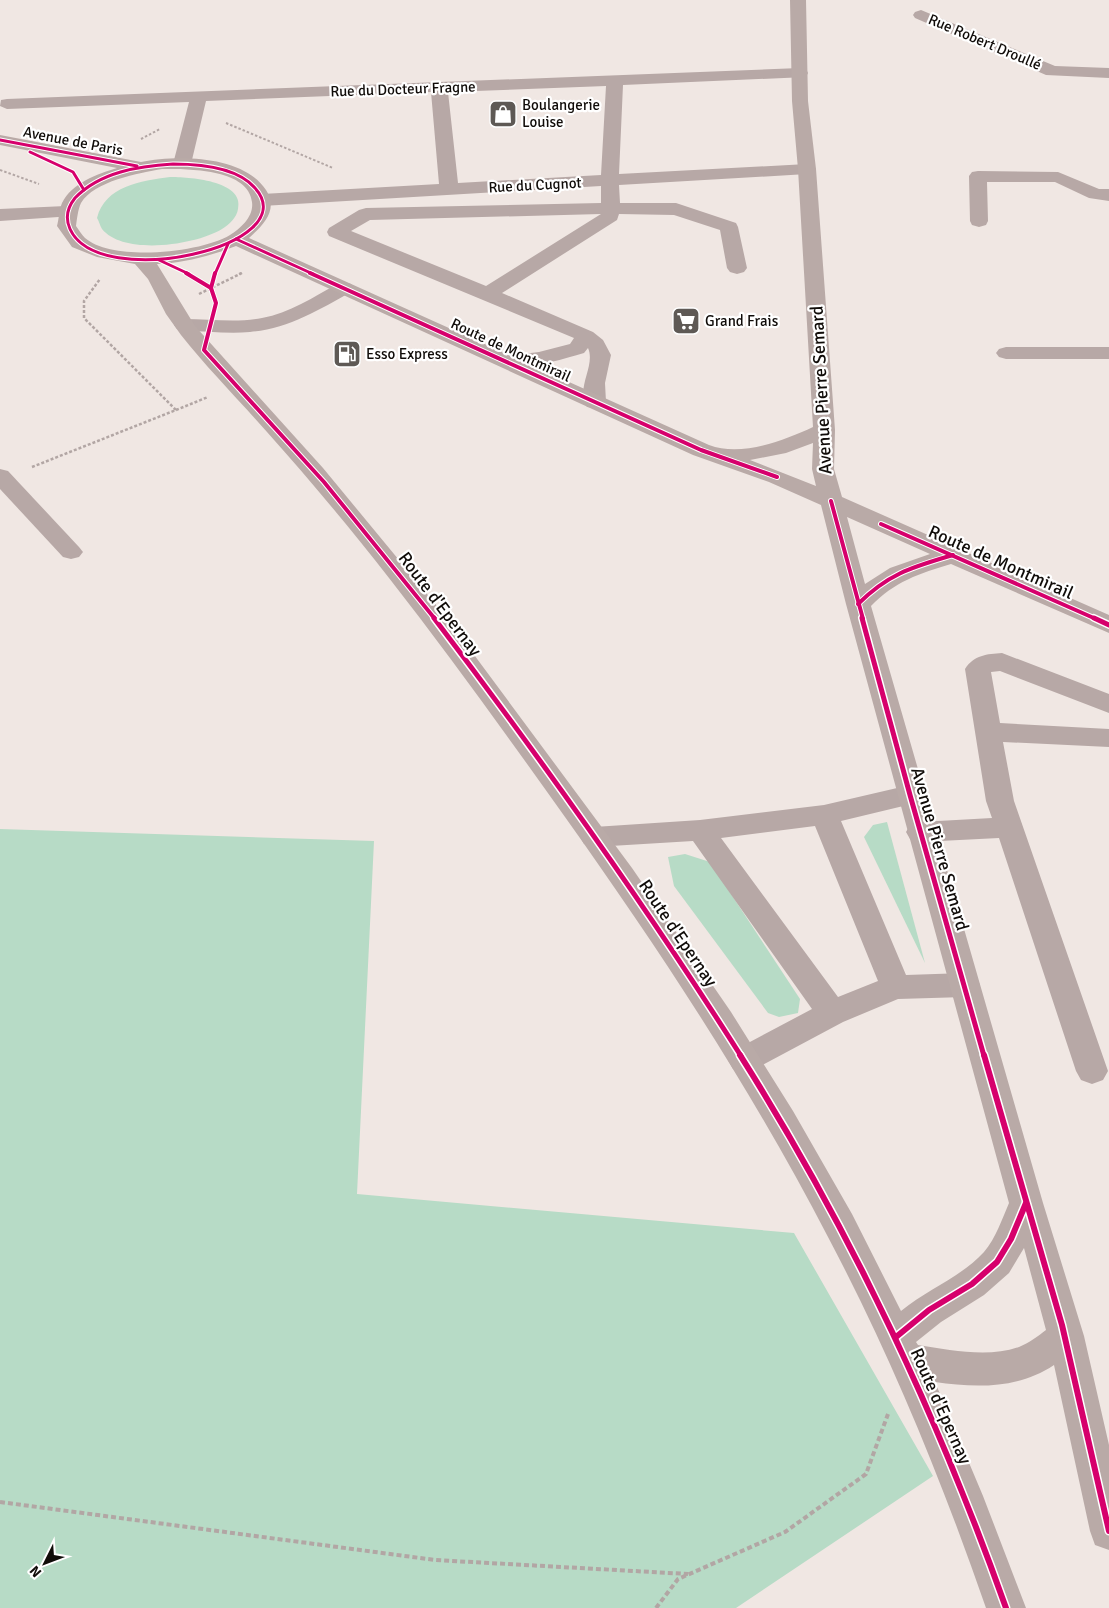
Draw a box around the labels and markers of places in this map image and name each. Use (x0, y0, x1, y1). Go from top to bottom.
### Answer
place label: Boulangerie Louise (522, 96, 600, 131)
shop icon: Boulangerie Louise (488, 99, 518, 129)
supermarket icon: Grand Frais (671, 306, 701, 336)
place label: Grand Frais (705, 312, 779, 330)
fuel station icon: Esso Express (332, 339, 362, 369)
place label: Esso Express (366, 345, 448, 363)

